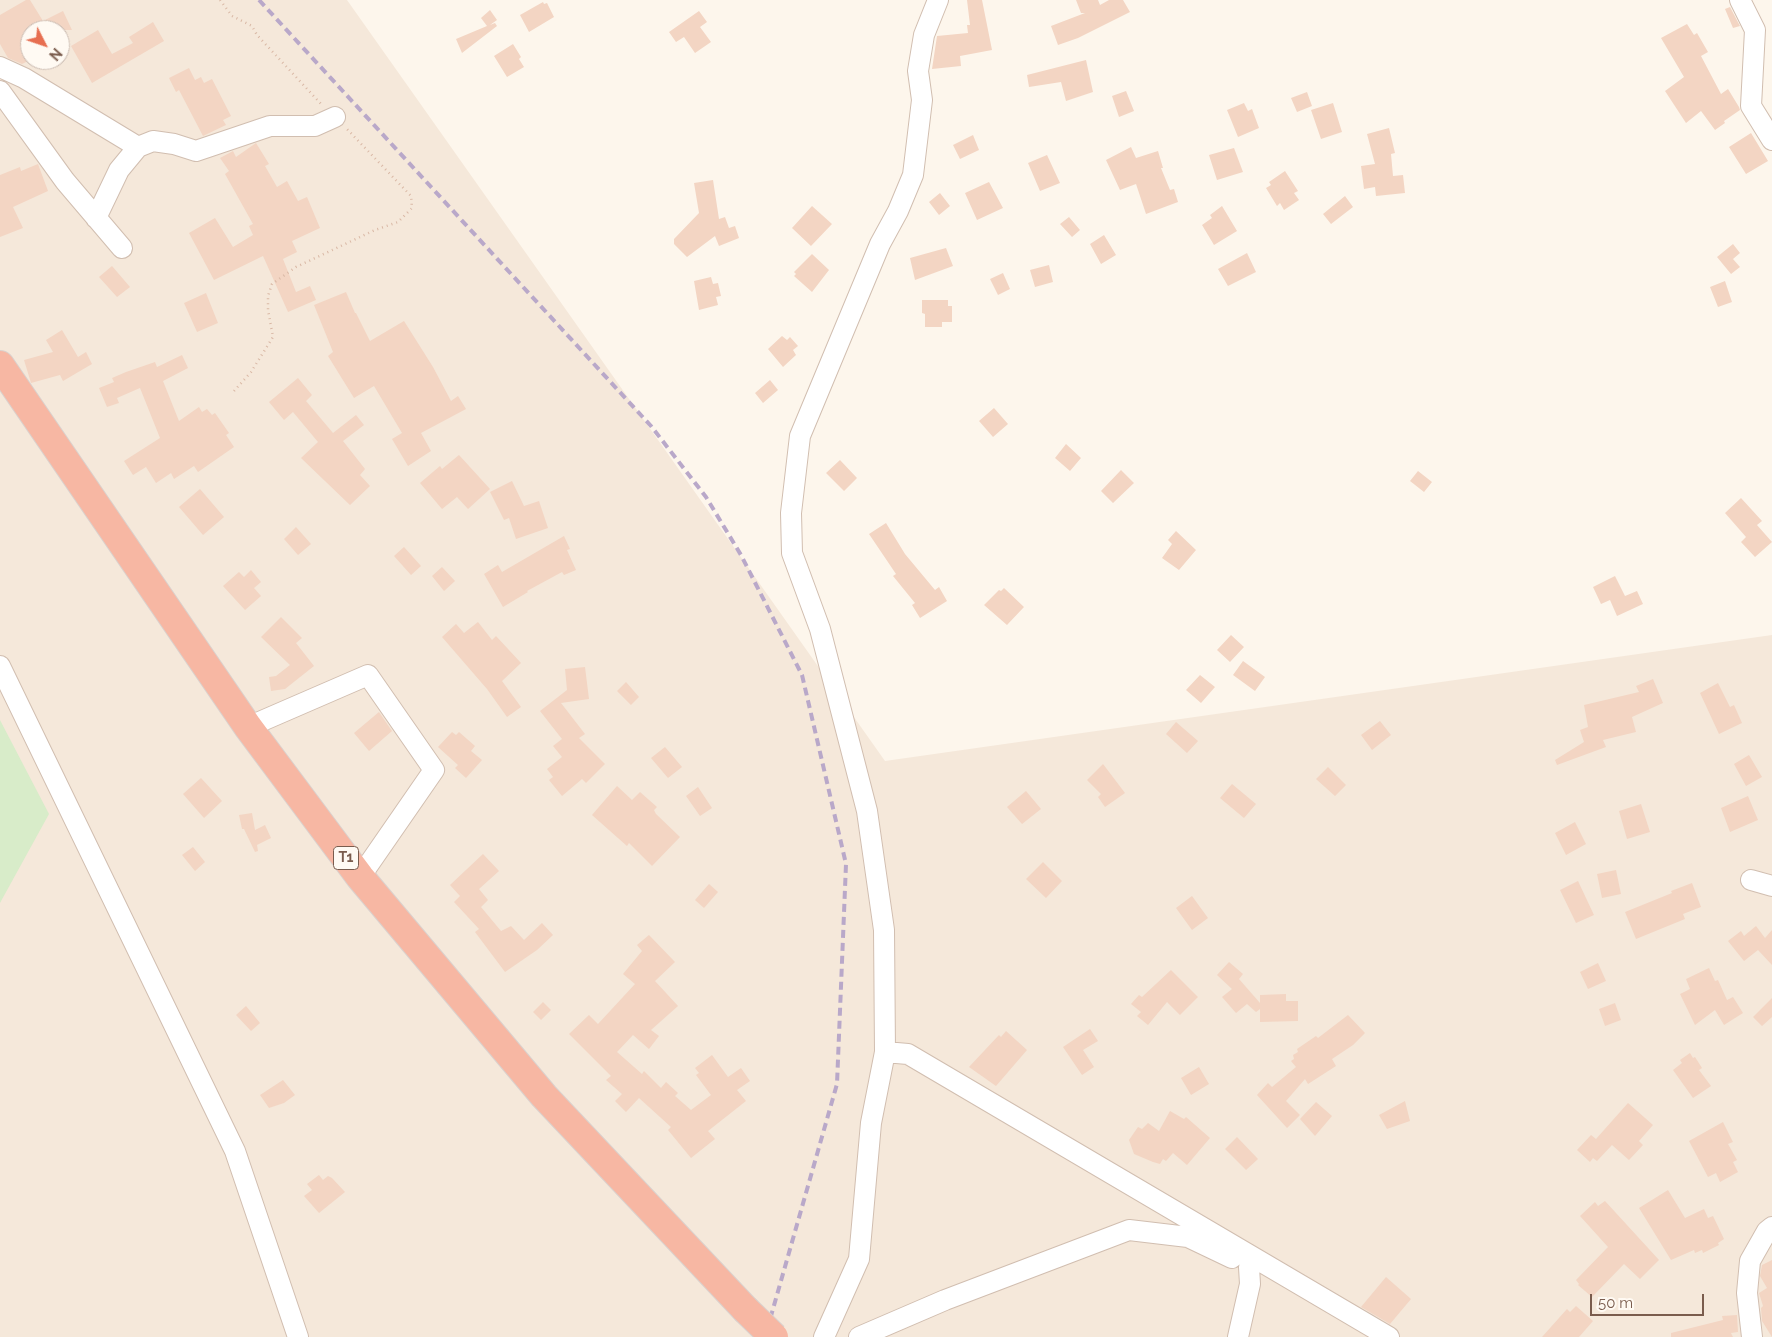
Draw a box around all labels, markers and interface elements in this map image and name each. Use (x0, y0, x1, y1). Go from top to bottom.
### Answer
north arrow (20, 20, 70, 70)
text: N (46, 45, 65, 63)
road number: T1 (334, 846, 358, 870)
scale bar (1592, 1284, 1706, 1316)
text: 50 m (1598, 1294, 1633, 1312)

